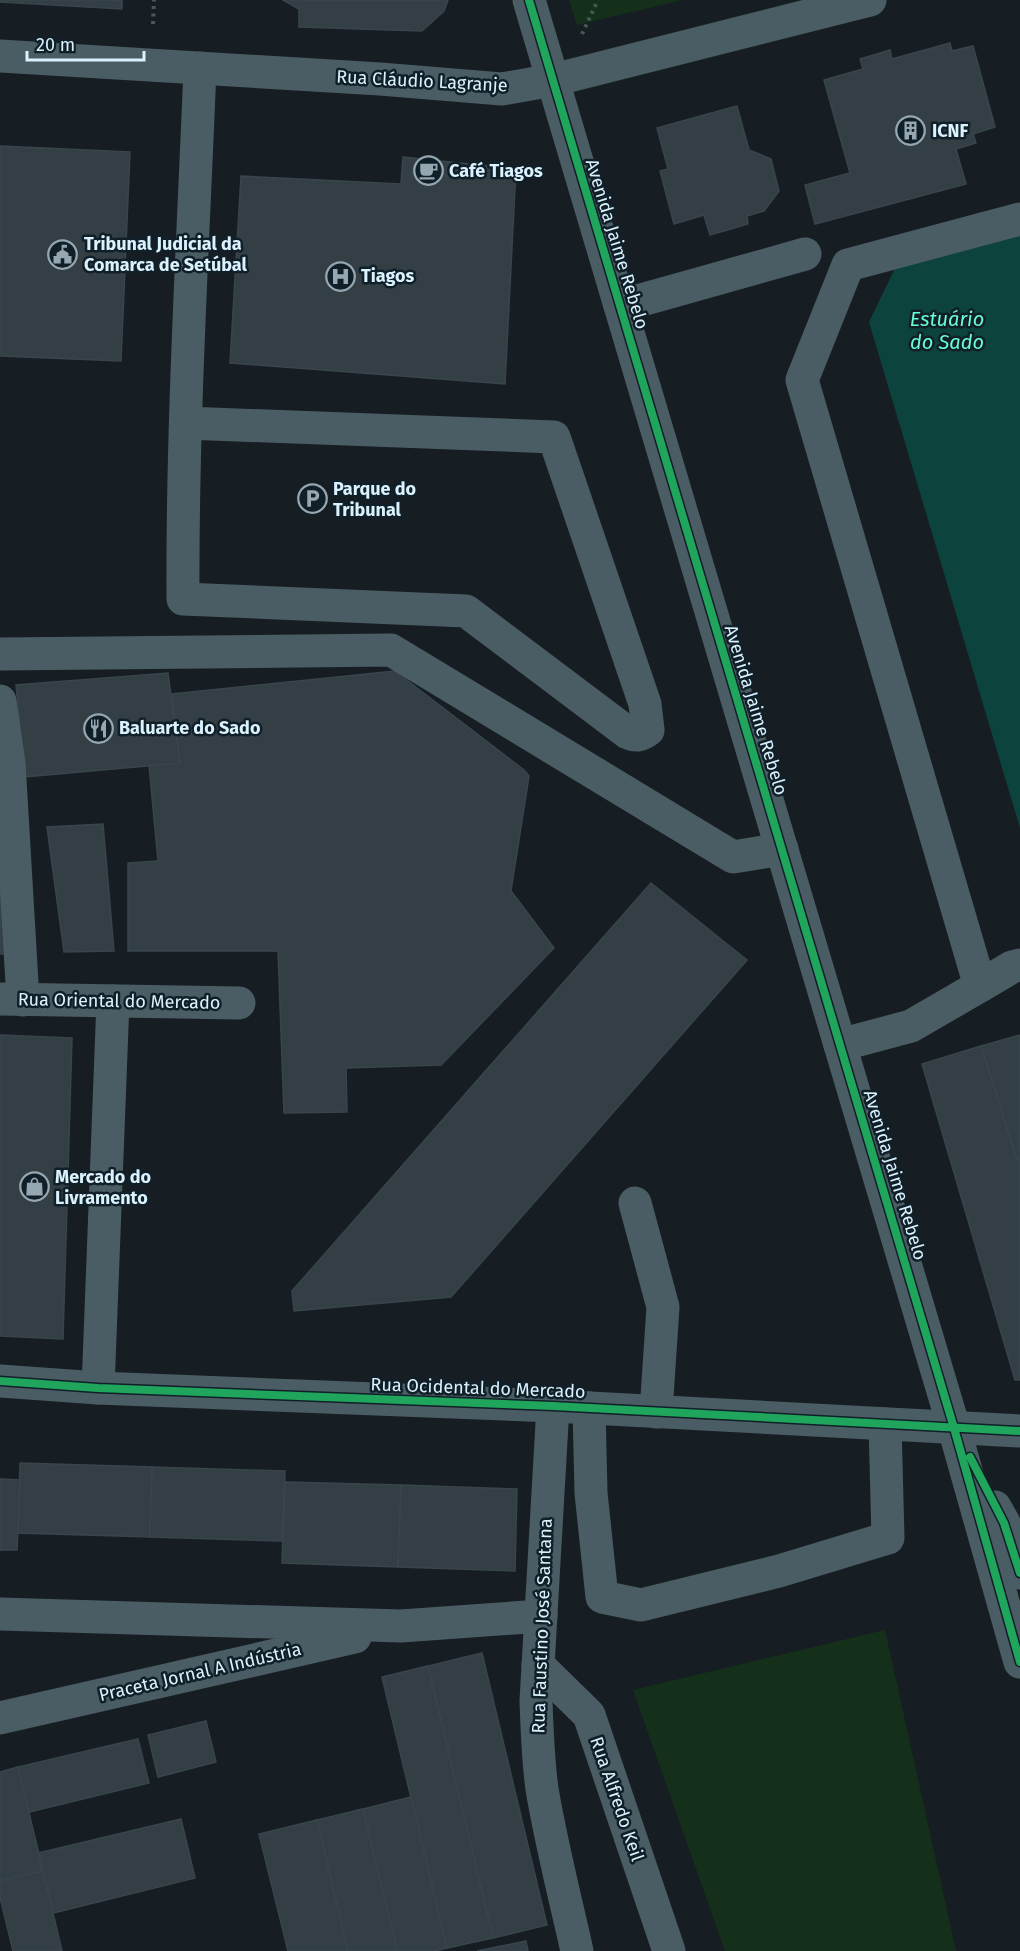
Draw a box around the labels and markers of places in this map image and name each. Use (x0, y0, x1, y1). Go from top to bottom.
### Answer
building icon: ICNF (895, 115, 927, 147)
place label: ICNF (932, 120, 969, 142)
cafe icon: Café Tiagos (412, 155, 444, 187)
place label: Café Tiagos (449, 160, 543, 182)
place label: Tribunal Judicial da Comarca de Setúbal (84, 233, 248, 276)
public building icon: Tribunal Judicial da Comarca de Setúbal (47, 238, 79, 270)
hospital icon: Tiagos (324, 260, 356, 292)
place label: Tiagos (361, 265, 415, 287)
place label: Parque do Tribunal (333, 478, 416, 521)
parking icon: Parque do Tribunal (296, 483, 328, 515)
restaurant icon: Baluarte do Sado (82, 712, 114, 744)
place label: Baluarte do Sado (119, 717, 260, 739)
place label: Mercado do Livramento (55, 1166, 151, 1209)
shop icon: Mercado do Livramento (18, 1171, 50, 1203)

